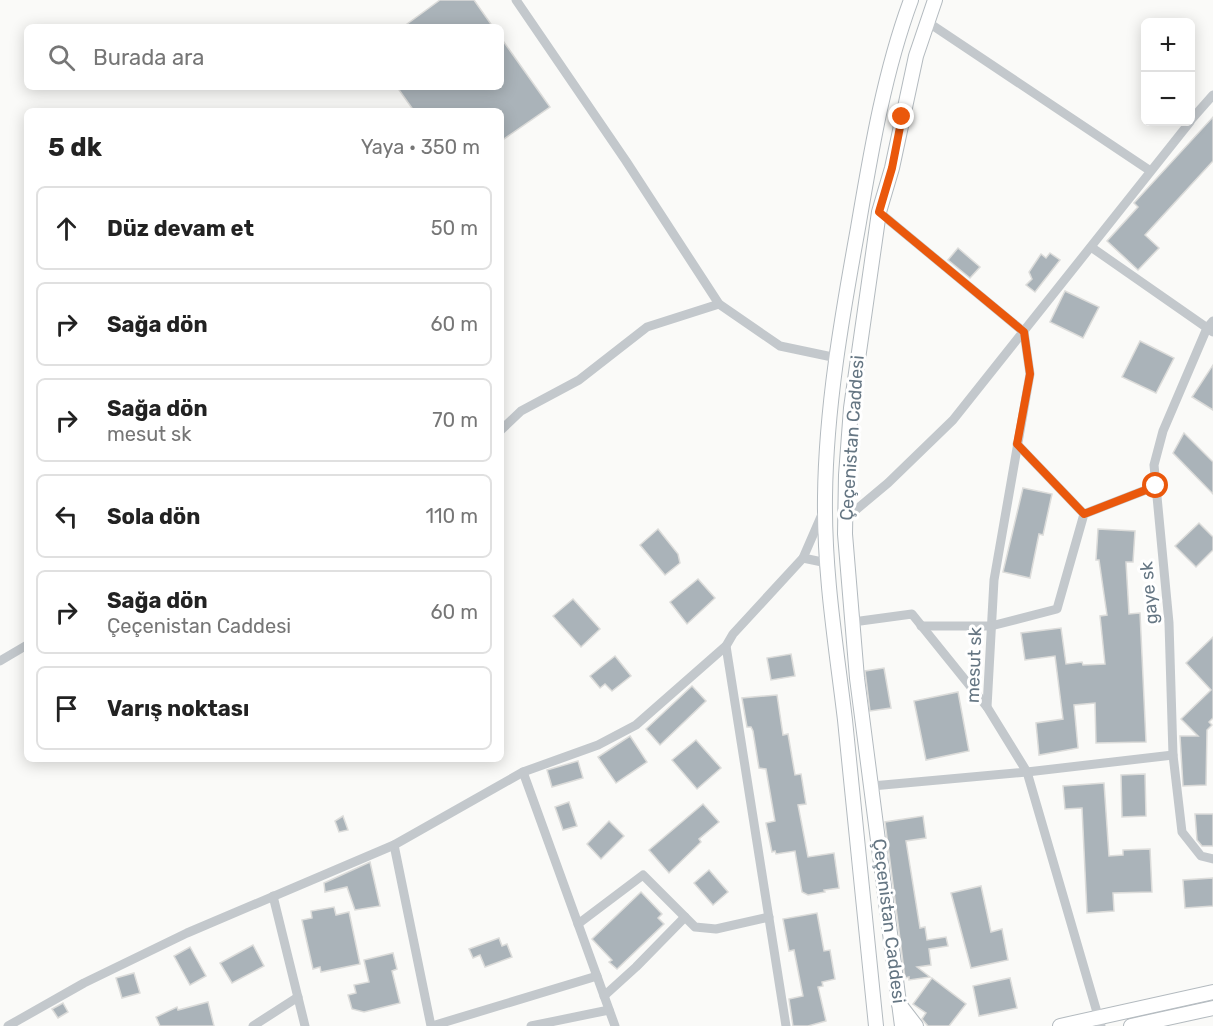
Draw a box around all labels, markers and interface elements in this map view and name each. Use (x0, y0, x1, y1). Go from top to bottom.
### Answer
map controls (1141, 18, 1195, 126)
button: + (1141, 18, 1195, 72)
search box (24, 24, 504, 90)
icon: search (45, 41, 78, 74)
text: Burada ara (93, 44, 204, 71)
button: − (1141, 72, 1195, 126)
route end (888, 103, 914, 129)
text: 5 dk (48, 132, 102, 163)
text: Yaya · 350 m (361, 135, 480, 159)
icon: ahead (50, 212, 83, 245)
text: Düz devam et (107, 215, 254, 242)
text: 50 m (431, 216, 478, 240)
icon: right (50, 308, 83, 341)
text: Sağa dön (107, 311, 208, 338)
text: 60 m (431, 312, 478, 336)
street label: Çeçenistan Caddesi (835, 355, 869, 521)
text: Sağa dön (107, 395, 208, 422)
icon: right (50, 404, 83, 437)
text: 70 m (432, 408, 478, 432)
text: mesut sk (107, 422, 191, 446)
route start (1142, 472, 1168, 498)
icon: left (50, 500, 83, 533)
text: Sola dön (107, 503, 200, 530)
text: 110 m (426, 504, 478, 528)
street label: gaye sk (1135, 560, 1163, 625)
text: Sağa dön (107, 587, 208, 614)
icon: right (50, 596, 83, 629)
text: 60 m (431, 600, 478, 624)
text: Çeçenistan Caddesi (107, 614, 291, 638)
street label: mesut sk (962, 626, 986, 703)
icon: arrive (50, 692, 83, 725)
text: Varış noktası (107, 695, 249, 722)
street label: Çeçenistan Caddesi (868, 837, 910, 1005)

